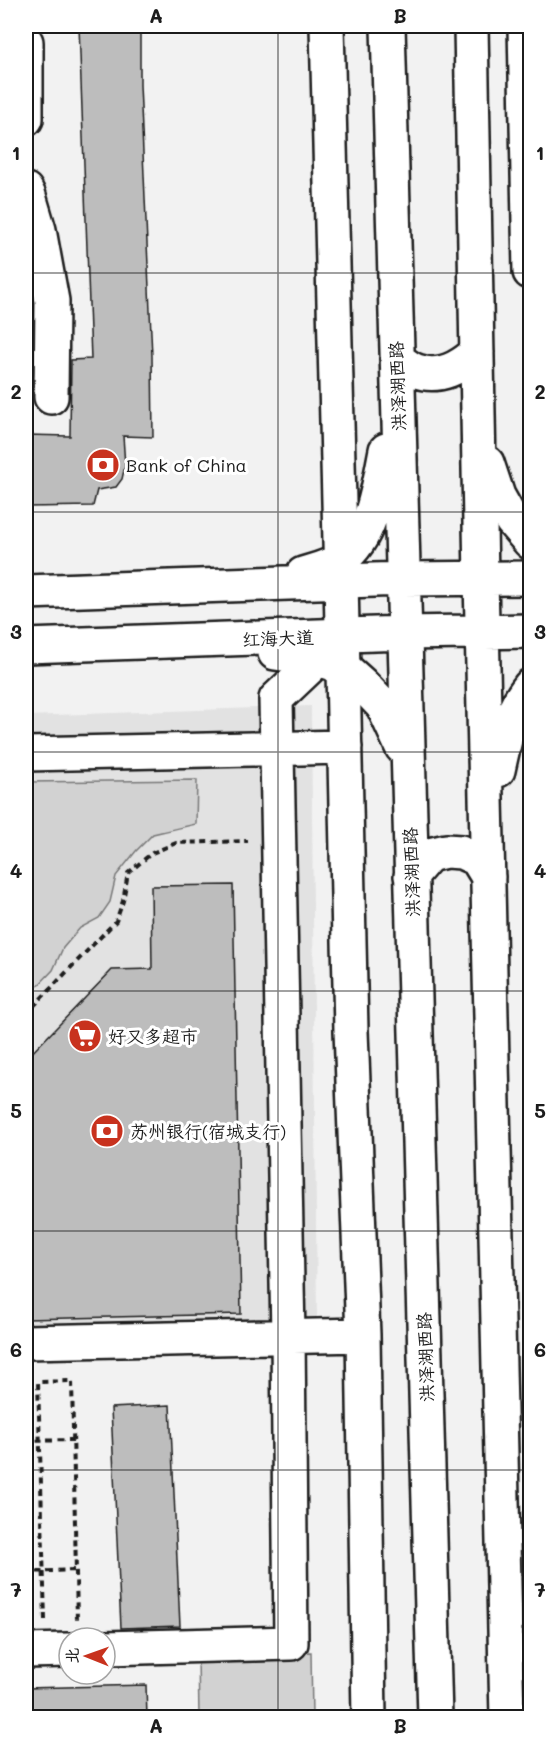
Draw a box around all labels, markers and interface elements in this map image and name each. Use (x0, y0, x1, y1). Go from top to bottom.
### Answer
text: A (149, 2, 163, 28)
text: B (393, 2, 407, 28)
text: 1 (12, 139, 20, 165)
text: 1 (536, 139, 544, 165)
street label: 洪泽湖西路 (383, 341, 411, 431)
text: 2 (10, 378, 22, 404)
text: 2 (534, 378, 546, 404)
bank icon: Bank of China (85, 447, 121, 483)
place label: Bank of China (126, 453, 247, 477)
text: 3 (10, 618, 22, 644)
text: 3 (534, 618, 546, 644)
street label: 红海大道 (242, 625, 314, 651)
street label: 洪泽湖西路 (397, 827, 425, 917)
text: 4 (10, 857, 23, 883)
text: 4 (534, 857, 547, 883)
supermarket icon: 好又多超市 (67, 1018, 103, 1054)
place label: 好又多超市 (108, 1024, 198, 1048)
text: 5 (10, 1097, 22, 1123)
text: 5 (534, 1097, 546, 1123)
bank icon: 苏州银行(宿城支行) (89, 1113, 125, 1149)
place label: 苏州银行(宿城支行) (130, 1119, 286, 1143)
street label: 洪泽湖西路 (411, 1312, 439, 1402)
text: 6 (10, 1336, 22, 1362)
text: 6 (534, 1336, 546, 1362)
text: 7 (10, 1576, 22, 1602)
text: 7 (534, 1576, 546, 1602)
north arrow (57, 1626, 117, 1686)
text: 北 (61, 1648, 82, 1664)
text: A (149, 1712, 163, 1738)
text: B (393, 1712, 407, 1738)

